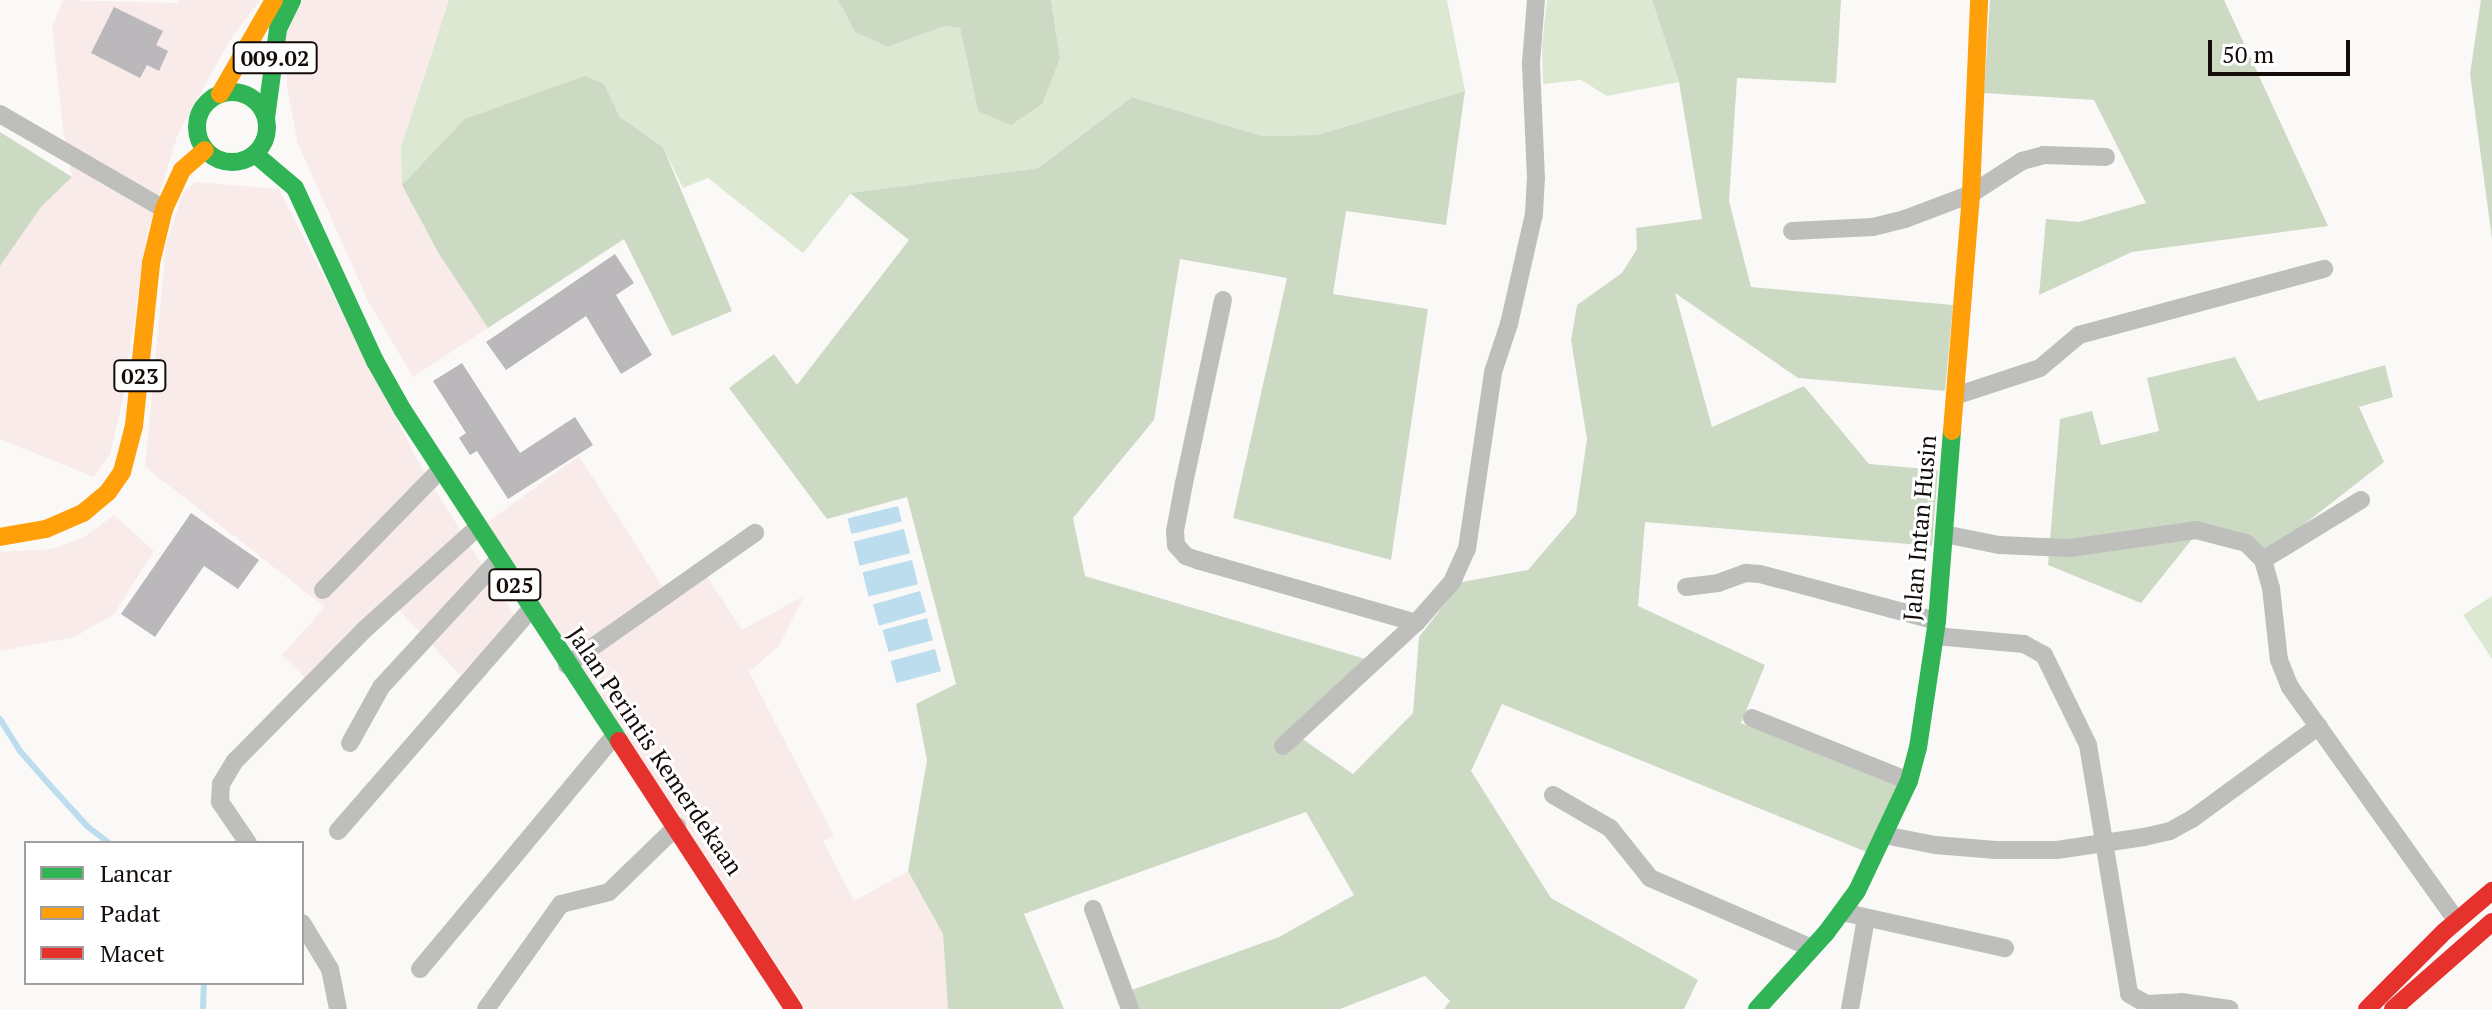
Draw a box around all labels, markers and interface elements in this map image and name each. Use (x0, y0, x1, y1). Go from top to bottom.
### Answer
scale bar (2212, 24, 2354, 74)
text: 50 m (2222, 38, 2274, 70)
road number: 009.02 (231, 40, 319, 76)
road number: 023 (112, 358, 168, 394)
street label: Jalan Intan Husin (1898, 434, 1942, 622)
road number: 025 (487, 567, 543, 603)
street label: Jalan Perintis Kemerdekaan (561, 621, 749, 881)
legend (24, 841, 304, 985)
text: Lancar (100, 857, 172, 889)
text: Padat (100, 897, 161, 929)
text: Macet (100, 937, 165, 969)

